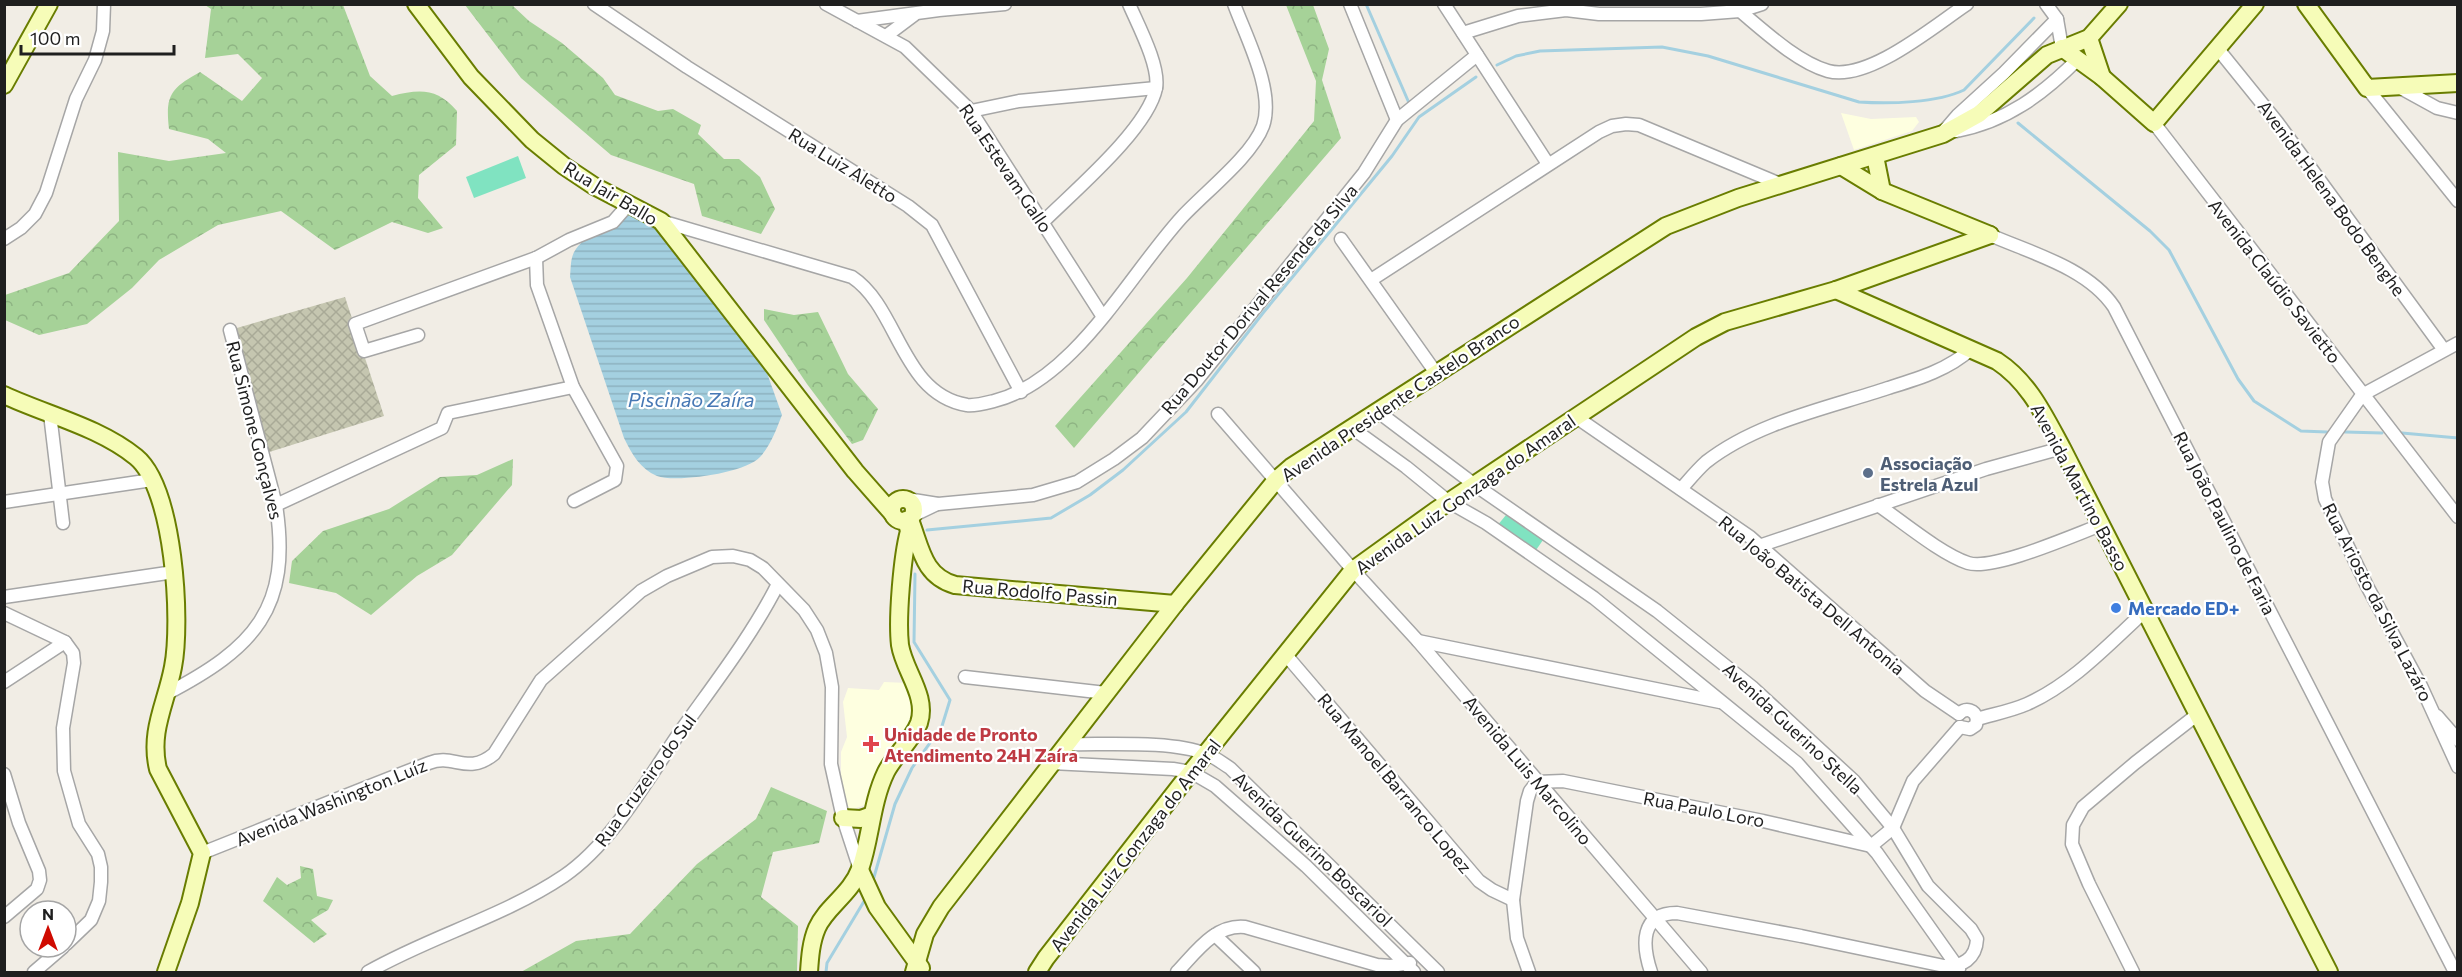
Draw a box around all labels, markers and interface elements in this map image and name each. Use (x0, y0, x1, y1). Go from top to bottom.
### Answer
scale bar (21, 18, 174, 56)
text: 100 m (30, 27, 80, 49)
street label: Avenida Helena Bodo Benghe (2254, 96, 2410, 300)
street label: Rua Estevam Gallo (955, 100, 1057, 236)
street label: Rua Luiz Aletto (785, 123, 901, 207)
street label: Rua Jair Ballo (560, 156, 662, 230)
street label: Rua Doutor Dorival Resende da Silva (1156, 179, 1362, 419)
street label: Avenida Claúdio Savietto (2204, 195, 2346, 367)
street label: Avenida Presidente Castelo Branco (1277, 310, 1523, 486)
street label: Rua Simone Gonçalves (222, 338, 288, 522)
water label: Piscinão Zaíra (628, 387, 754, 411)
street label: Avenida Martino Basso (2026, 399, 2134, 575)
street label: Avenida Luiz Gonzaga do Amaral (1351, 409, 1579, 579)
street label: Rua João Paulino de Faria (2169, 428, 2281, 618)
place label: Associação Estrela Azul (1880, 452, 1978, 495)
marker: Associação Estrela Azul (1861, 466, 1875, 480)
street label: Rua Ariosto da Silva Lazáro (2318, 499, 2438, 705)
street label: Rua João Batista Dell Antonia (1714, 511, 1910, 679)
street label: Rua Rodolfo Passin (961, 574, 1119, 610)
place label: Mercado ED+ (2128, 597, 2240, 619)
marker: Mercado ED+ (2109, 601, 2123, 615)
street label: Avenida Guerino Stella (1719, 658, 1867, 798)
street label: Rua Manoel Barranco Lopez (1313, 689, 1477, 877)
street label: Avenida Luis Marcolino (1459, 691, 1597, 849)
street label: Rua Cruzeiro do Sul (590, 709, 700, 851)
place label: Unidade de Pronto Atendimento 24H Zaíra (884, 723, 1078, 766)
street label: Avenida Luiz Gonzaga do Amaral (1045, 734, 1225, 956)
marker: Unidade de Pronto Atendimento 24H Zaíra (862, 735, 880, 753)
street label: Avenida Washington Luíz (232, 754, 430, 850)
street label: Avenida Guerino Boscariol (1229, 767, 1397, 931)
street label: Rua Paulo Loro (1641, 786, 1767, 832)
north arrow (18, 899, 78, 959)
text: N (42, 904, 54, 923)

